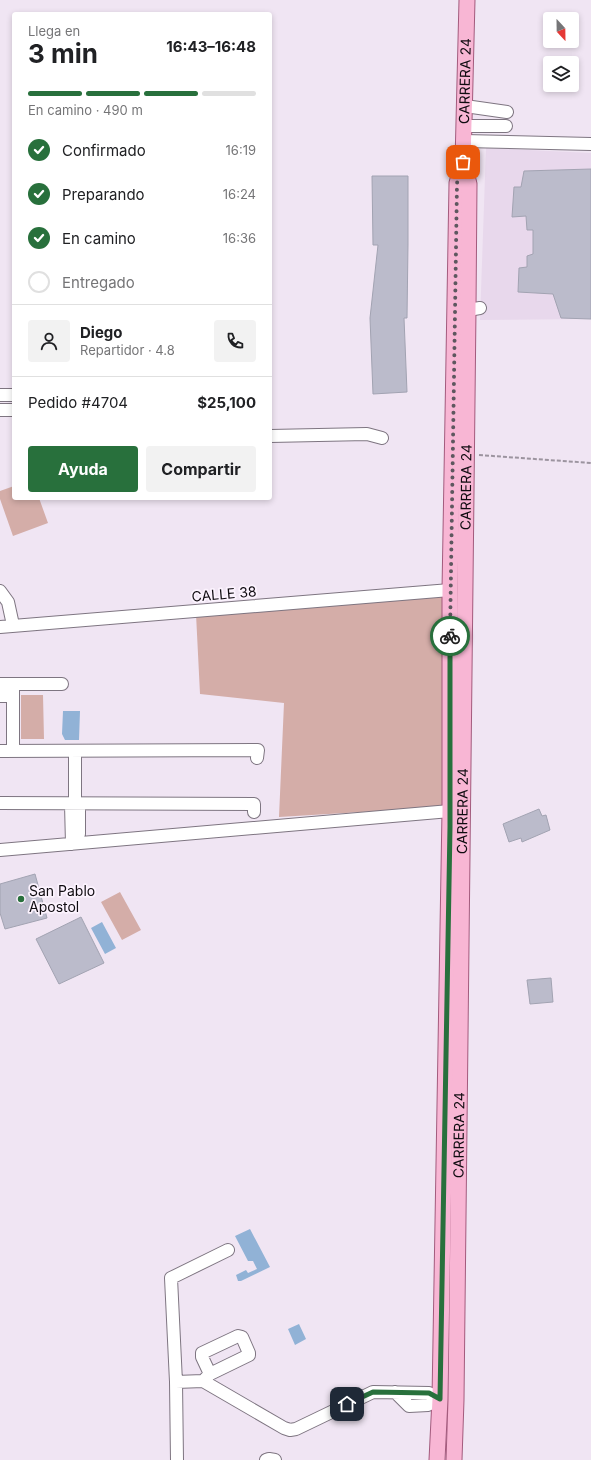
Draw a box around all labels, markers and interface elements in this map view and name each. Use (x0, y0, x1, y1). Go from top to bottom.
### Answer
north arrow (543, 12, 579, 48)
map controls (543, 12, 579, 92)
text: Llega en (28, 23, 80, 39)
text: 16:43–16:48 (166, 37, 256, 56)
text: 3 min (28, 38, 98, 69)
street label: CARRERA 24 (455, 38, 474, 124)
button: layers (543, 56, 579, 92)
text: En camino · 490 m (28, 102, 143, 118)
icon: check (28, 139, 50, 161)
text: Confirmado (62, 141, 146, 160)
text: 16:19 (226, 142, 256, 158)
pin (446, 145, 480, 179)
icon: bag (452, 151, 474, 173)
icon: check (28, 183, 50, 205)
text: Preparando (62, 185, 145, 204)
text: 16:24 (223, 186, 256, 202)
icon: check (28, 227, 50, 249)
text: En camino (62, 229, 136, 248)
text: 16:36 (223, 230, 256, 246)
text: Entregado (62, 273, 135, 292)
button: person (28, 320, 70, 362)
button: phone (214, 320, 256, 362)
text: Diego (80, 323, 123, 342)
text: Repartidor · 4.8 (80, 342, 175, 358)
text: Pedido #4704 (28, 393, 128, 412)
text: $25,100 (197, 393, 256, 412)
street label: CARRERA 24 (457, 444, 475, 530)
button: Ayuda (28, 446, 138, 492)
button: Compartir (146, 446, 256, 492)
street label: CALLE 38 (191, 582, 257, 605)
courier (430, 616, 470, 656)
icon: bike (439, 625, 461, 647)
street label: CARRERA 24 (453, 768, 471, 854)
place label: San Pablo Apostol (29, 882, 95, 915)
marker: San Pablo Apostol (16, 894, 26, 904)
street label: CARRERA 24 (449, 1092, 467, 1178)
pin (330, 1387, 364, 1421)
icon: home (336, 1393, 358, 1415)

